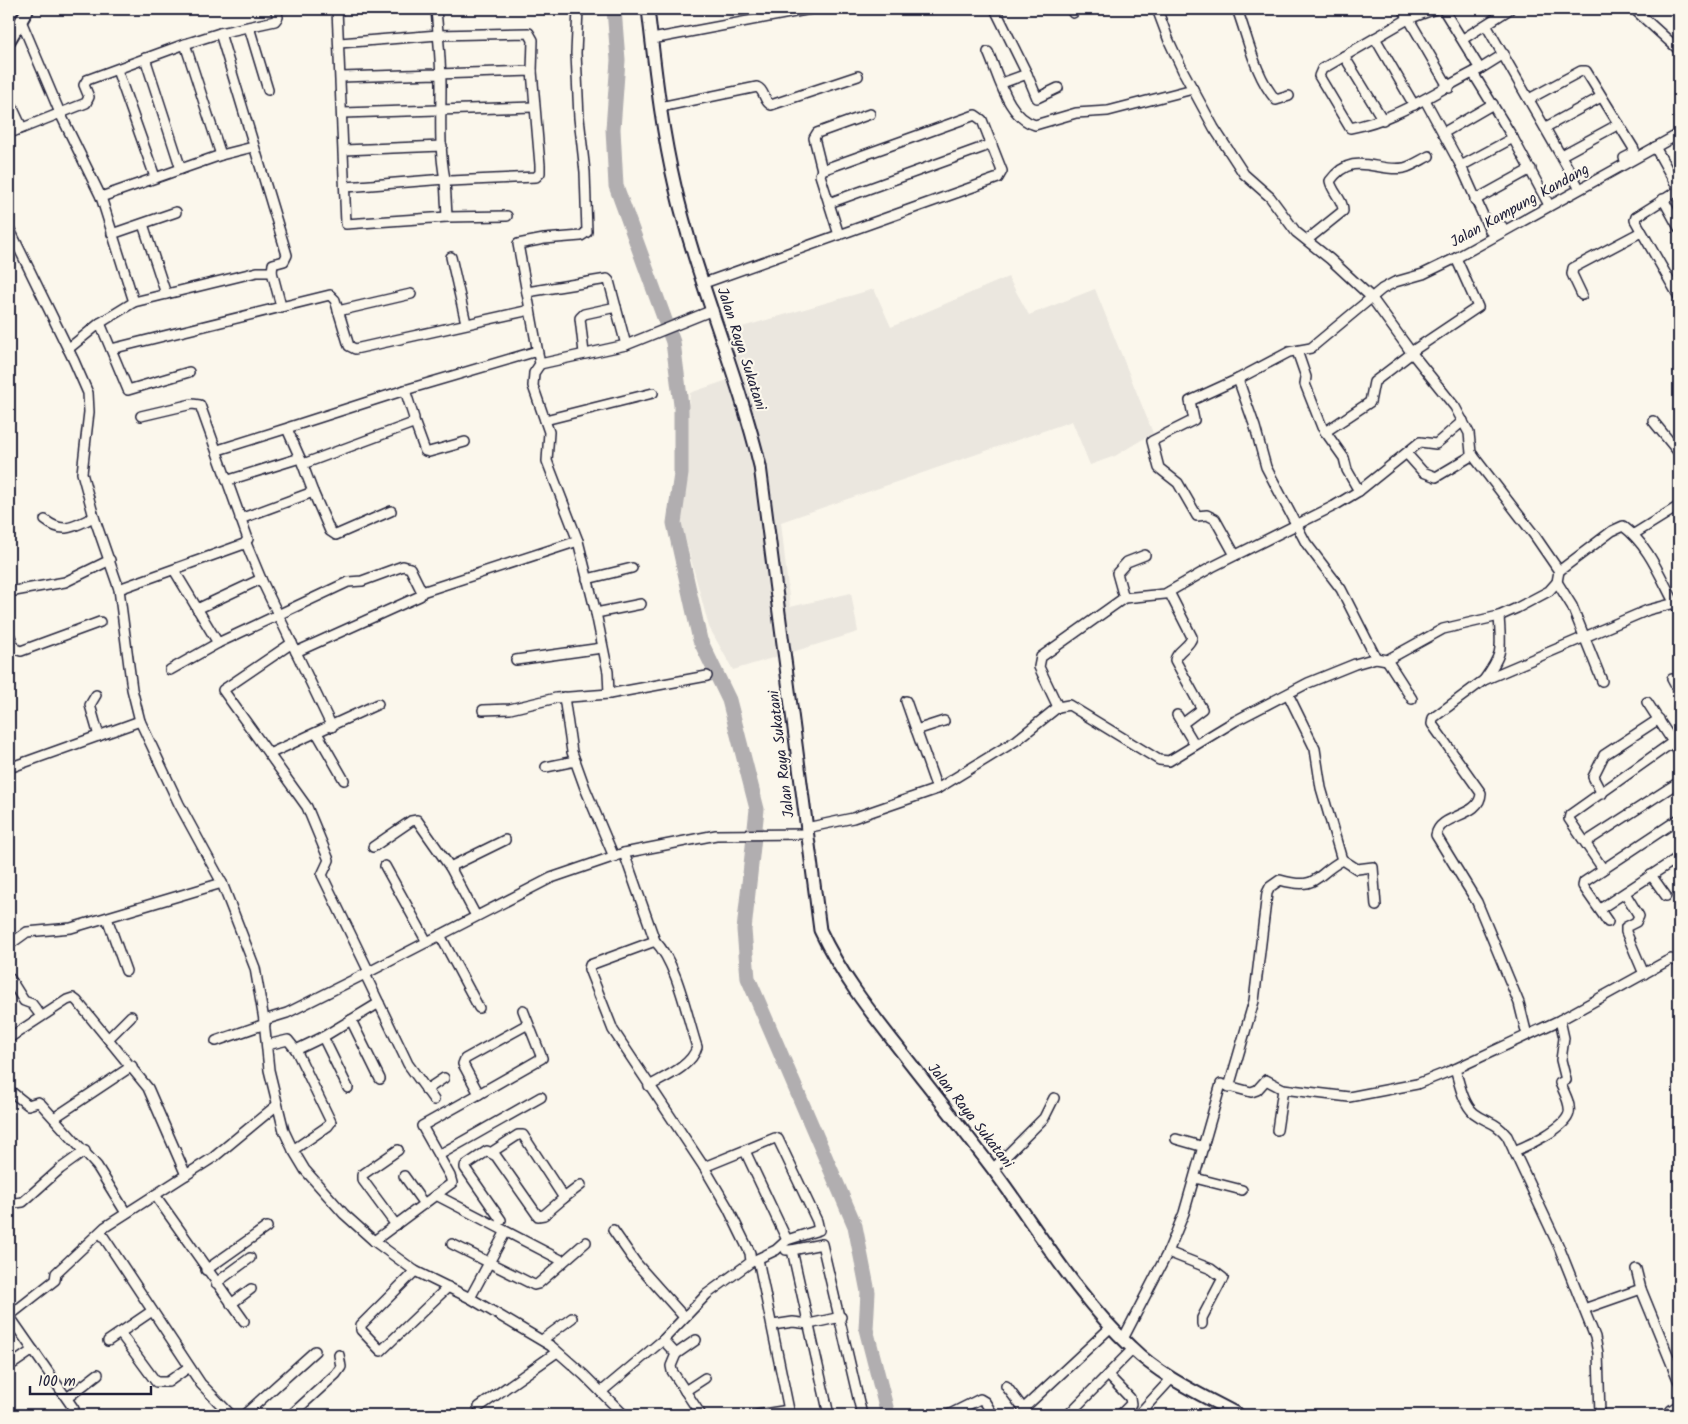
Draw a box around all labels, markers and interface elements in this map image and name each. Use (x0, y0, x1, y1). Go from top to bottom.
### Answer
street label: Jalan Kampung Kandang (1446, 158, 1594, 254)
street label: Jalan Raya Sukatani (710, 284, 773, 415)
street label: Jalan Raya Sukatani (762, 687, 802, 819)
street label: Jalan Raya Sukatani (921, 1058, 1020, 1175)
scale bar (30, 1364, 151, 1396)
text: 100 m (38, 1370, 76, 1394)

